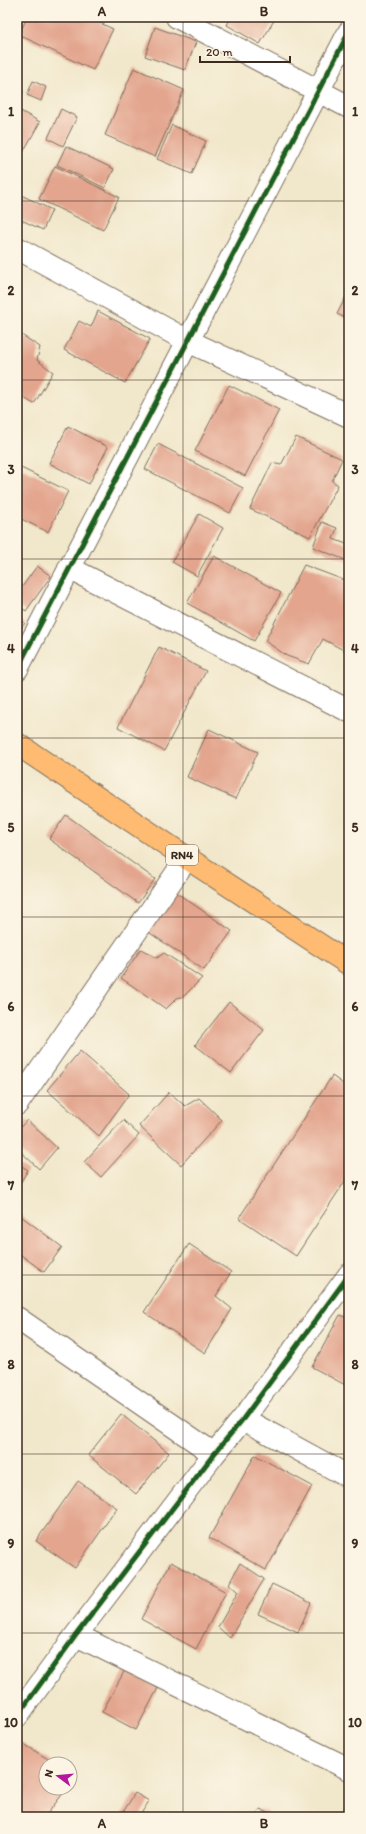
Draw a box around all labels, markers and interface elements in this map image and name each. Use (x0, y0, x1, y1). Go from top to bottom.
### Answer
text: A (97, 4, 107, 19)
text: B (260, 4, 269, 19)
scale bar (200, 38, 290, 64)
text: 20 m (206, 45, 233, 59)
text: 1 (8, 104, 14, 119)
text: 1 (352, 104, 358, 119)
text: 2 (8, 283, 15, 298)
text: 2 (352, 283, 359, 298)
text: 3 (7, 462, 15, 477)
text: 3 (351, 462, 359, 477)
text: 4 (7, 641, 15, 656)
text: 4 (351, 641, 359, 656)
text: 5 (8, 820, 15, 835)
text: 5 (352, 820, 359, 835)
road number: RN4 (166, 845, 198, 865)
text: 6 (8, 999, 15, 1014)
text: 6 (352, 999, 359, 1014)
text: 7 (7, 1178, 15, 1193)
text: 7 (351, 1178, 359, 1193)
text: 8 (7, 1357, 15, 1372)
text: 8 (351, 1357, 359, 1372)
text: 9 (8, 1536, 15, 1551)
text: 9 (352, 1536, 359, 1551)
text: 10 (4, 1715, 18, 1730)
text: 10 (348, 1715, 362, 1730)
north arrow (38, 1756, 78, 1796)
text: N (42, 1768, 56, 1779)
text: A (97, 1816, 107, 1831)
text: B (260, 1816, 269, 1831)

